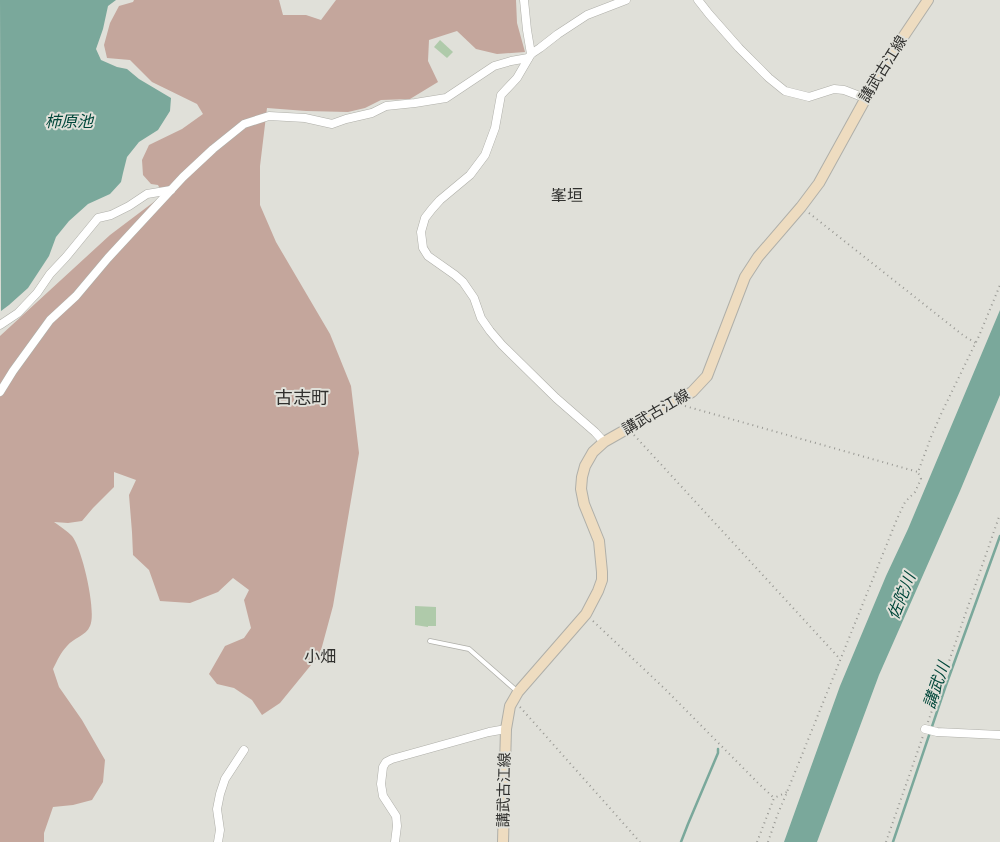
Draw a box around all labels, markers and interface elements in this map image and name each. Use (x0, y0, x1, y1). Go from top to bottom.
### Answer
street label: 講武古江線 (855, 32, 911, 106)
water label: 柿原池 (45, 112, 95, 131)
district label: 峯垣 (551, 186, 583, 205)
street label: 講武古江線 (619, 385, 693, 439)
district label: 古志町 (275, 387, 329, 408)
water label: 佐陀川 (884, 569, 920, 622)
district label: 小畑 (304, 647, 336, 666)
water label: 講武川 (920, 657, 954, 711)
street label: 講武古江線 (494, 752, 514, 828)

